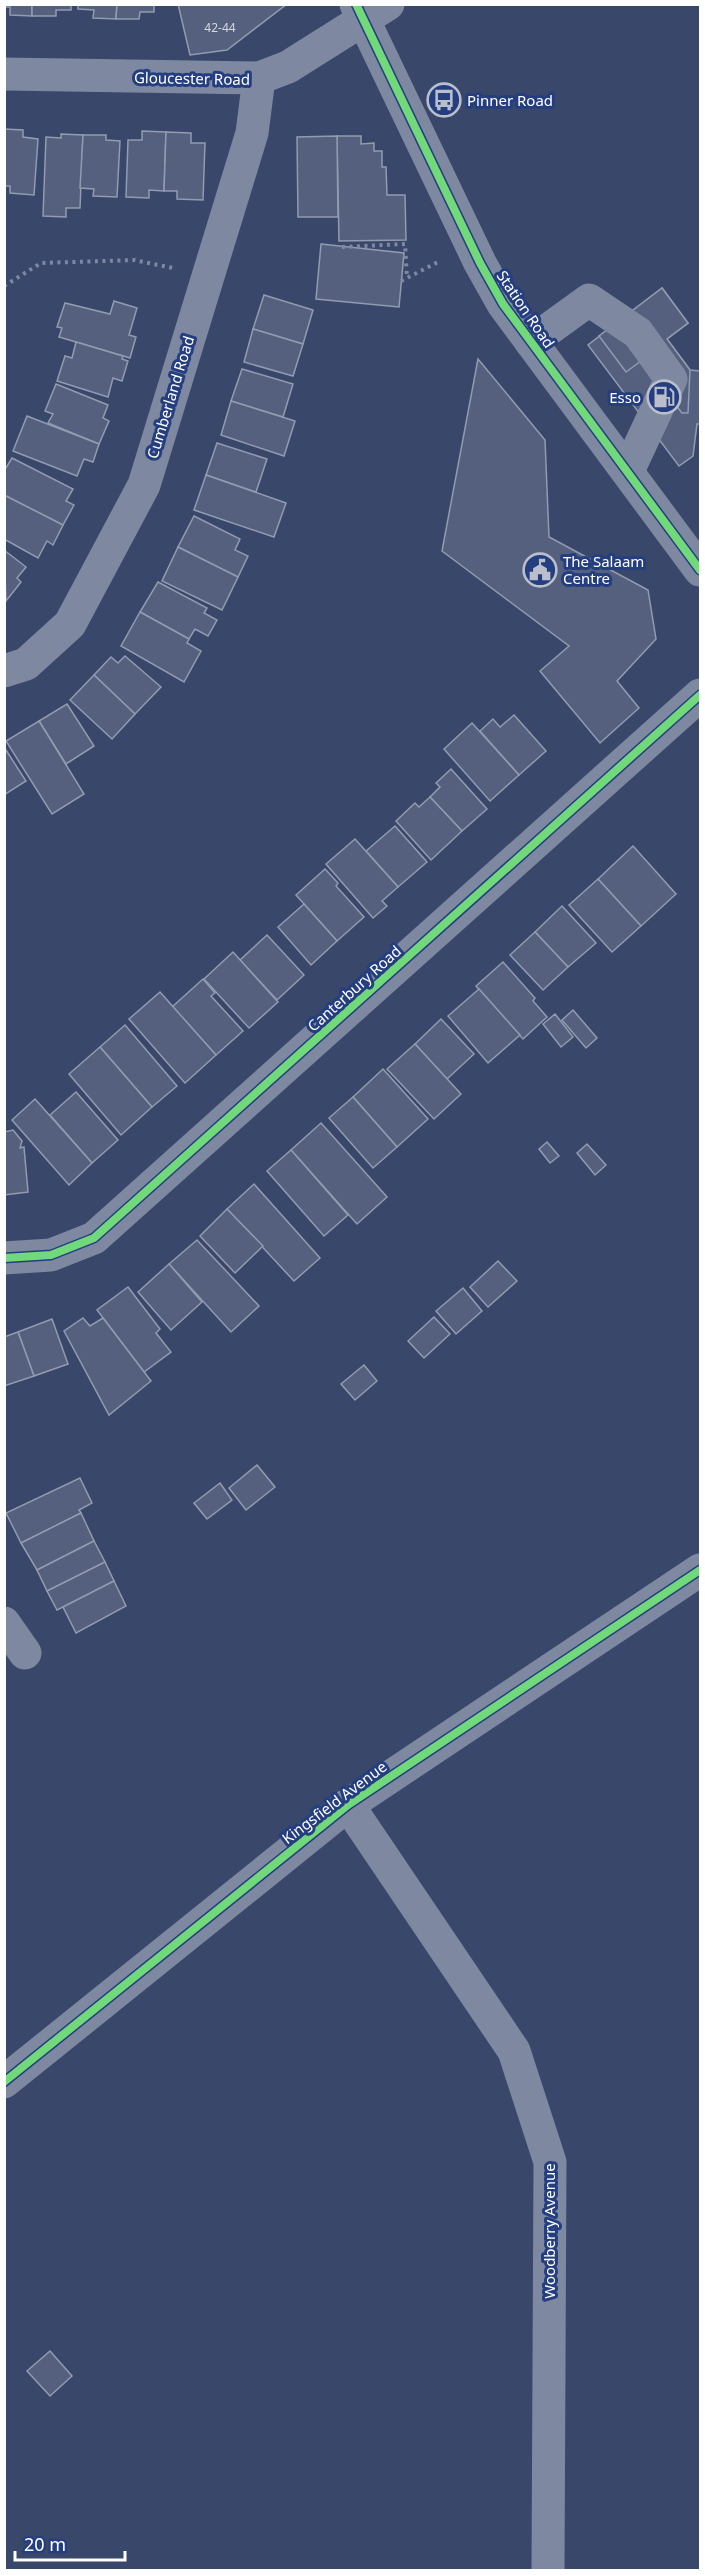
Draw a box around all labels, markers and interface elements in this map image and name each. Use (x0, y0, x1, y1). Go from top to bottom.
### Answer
house number: 42-44 (204, 19, 236, 36)
street label: Gloucester Road (134, 67, 250, 89)
bus stop icon: Pinner Road (426, 82, 462, 118)
place label: Pinner Road (467, 90, 553, 110)
street label: Station Road (493, 266, 559, 352)
street label: Cumberland Road (142, 333, 198, 461)
fuel station icon: Esso (646, 379, 682, 415)
place label: Esso (609, 387, 641, 407)
place label: The Salaam Centre (563, 551, 644, 588)
public building icon: The Salaam Centre (522, 552, 558, 588)
street label: Canterbury Road (303, 941, 405, 1035)
street label: Kingsfield Avenue (278, 1756, 390, 1848)
street label: Woodberry Avenue (539, 2163, 559, 2299)
scale bar (15, 2524, 124, 2562)
text: 20 m (24, 2532, 66, 2556)

